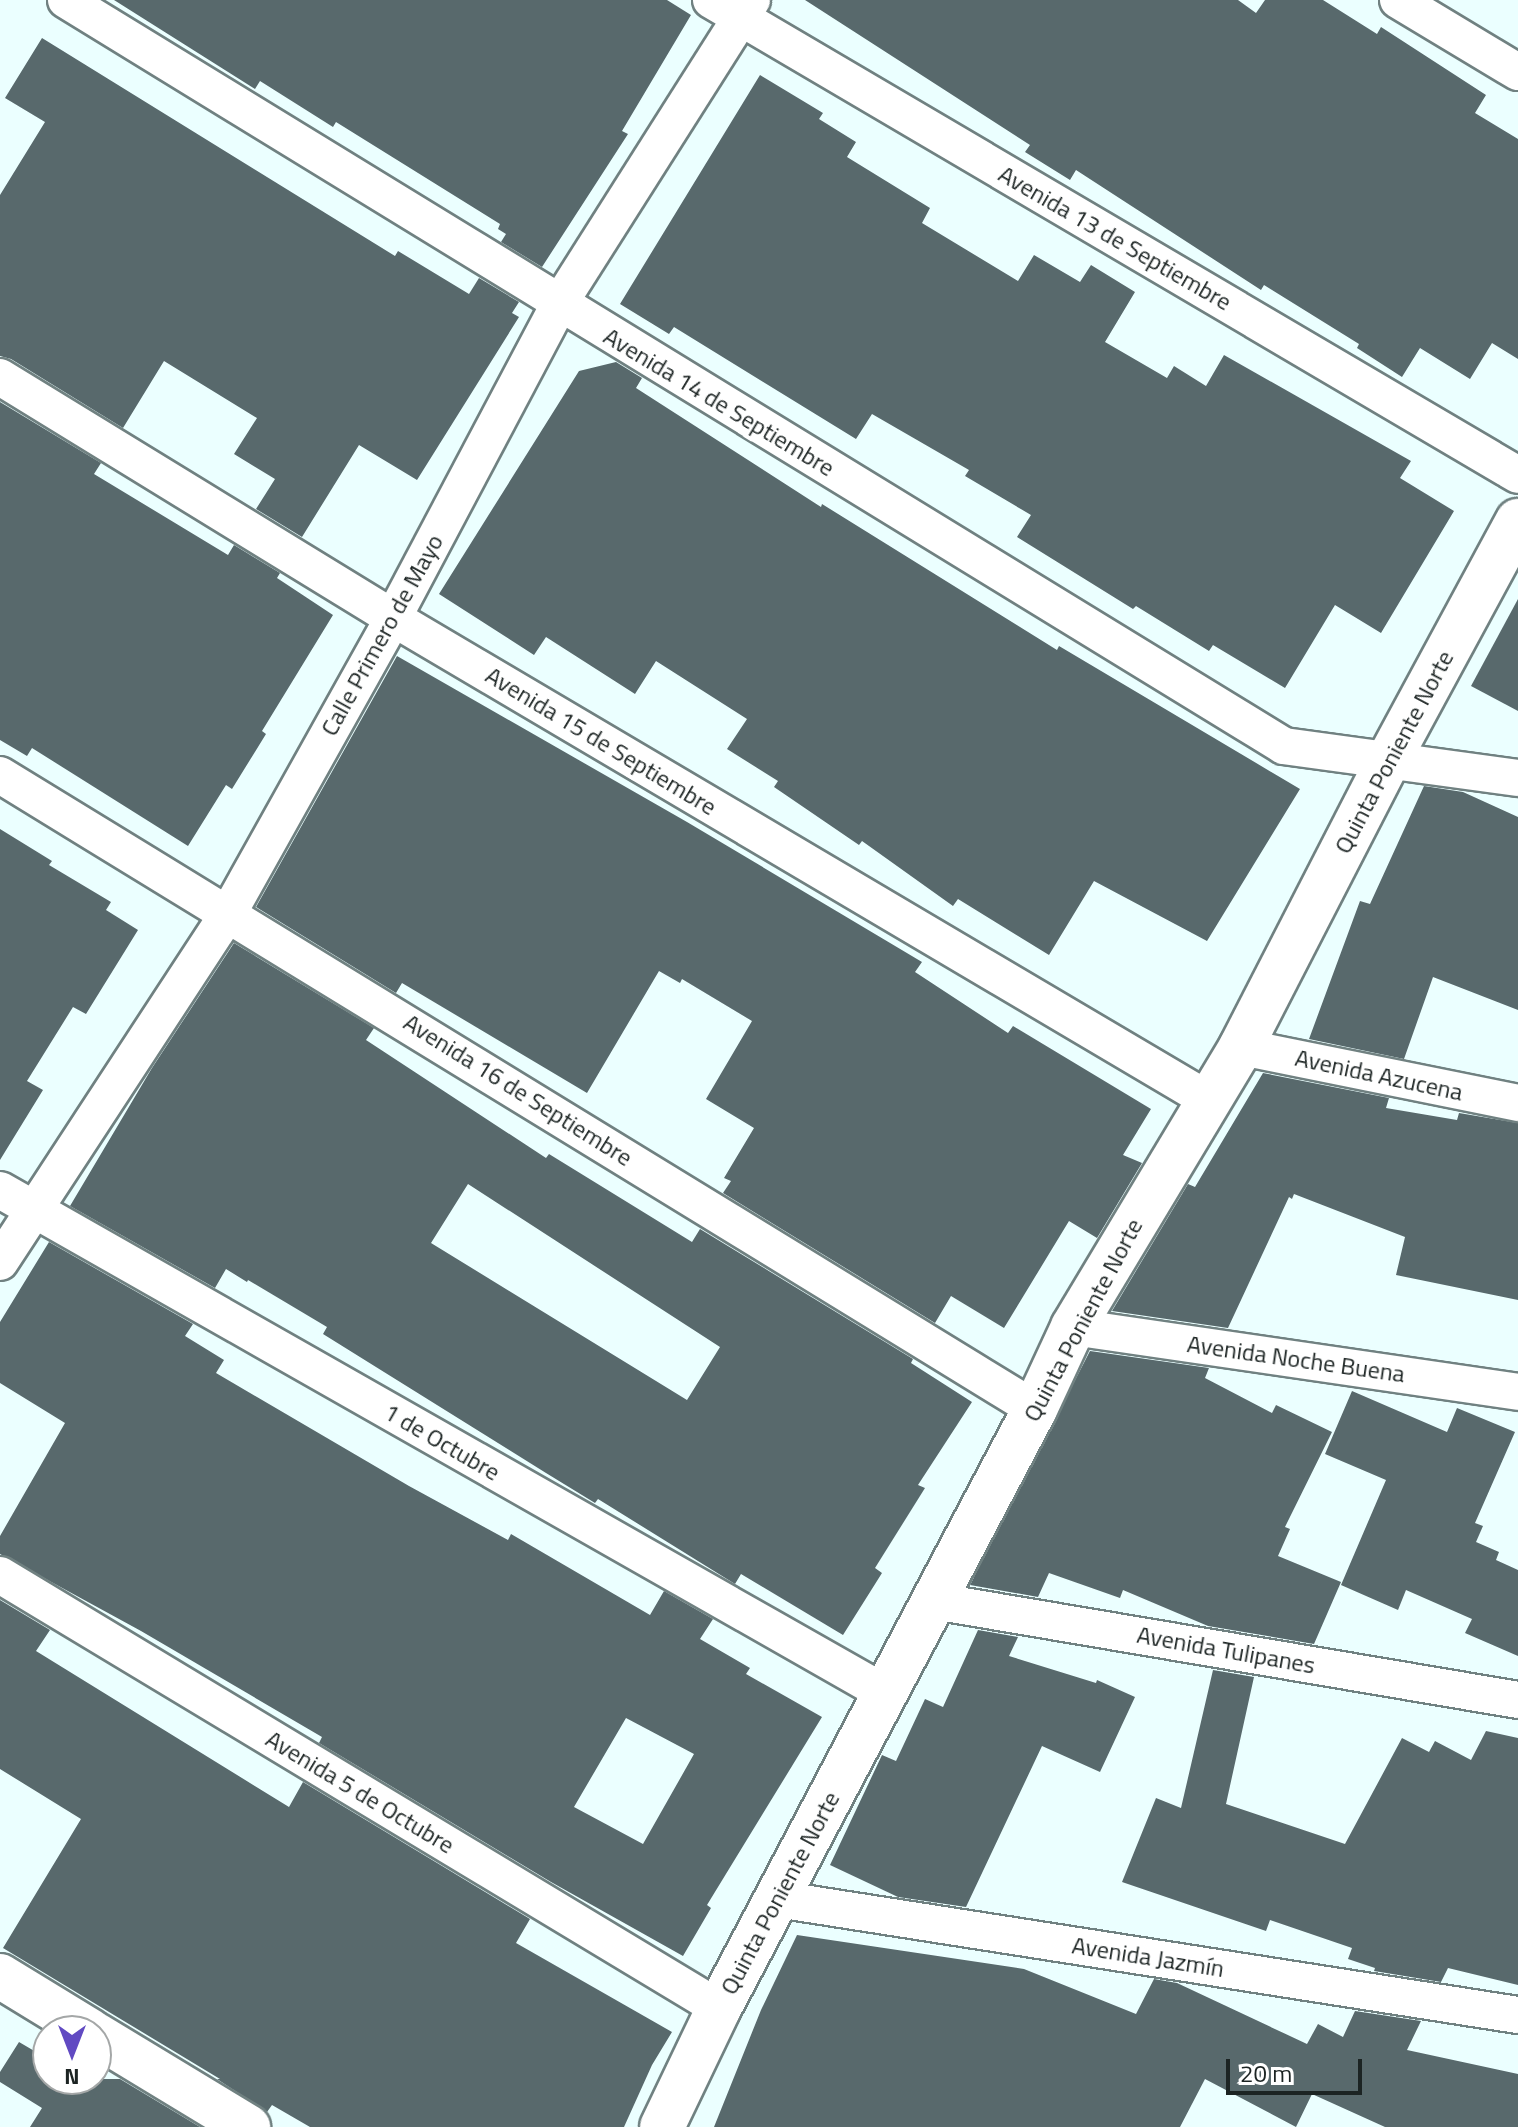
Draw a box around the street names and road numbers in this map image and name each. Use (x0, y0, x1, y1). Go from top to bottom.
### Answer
street label: Avenida 13 de Septiembre (993, 160, 1237, 316)
street label: Avenida 14 de Septiembre (598, 322, 840, 482)
street label: Calle Primero de Mayo (315, 529, 449, 741)
street label: Quinta Poniente Norte (1328, 646, 1460, 858)
street label: Avenida 15 de Septiembre (480, 661, 722, 821)
street label: Avenida 16 de Septiembre (398, 1008, 638, 1172)
street label: Avenida Azucena (1292, 1043, 1466, 1107)
street label: Quinta Poniente Norte (1017, 1214, 1149, 1426)
street label: Avenida Noche Buena (1185, 1329, 1407, 1389)
street label: 1 de Octubre (379, 1397, 505, 1487)
street label: Avenida Tulipanes (1135, 1620, 1317, 1680)
street label: Avenida 5 de Octubre (261, 1724, 459, 1860)
street label: Quinta Poniente Norte (714, 1787, 846, 1999)
street label: Avenida Jazmín (1070, 1931, 1226, 1983)

